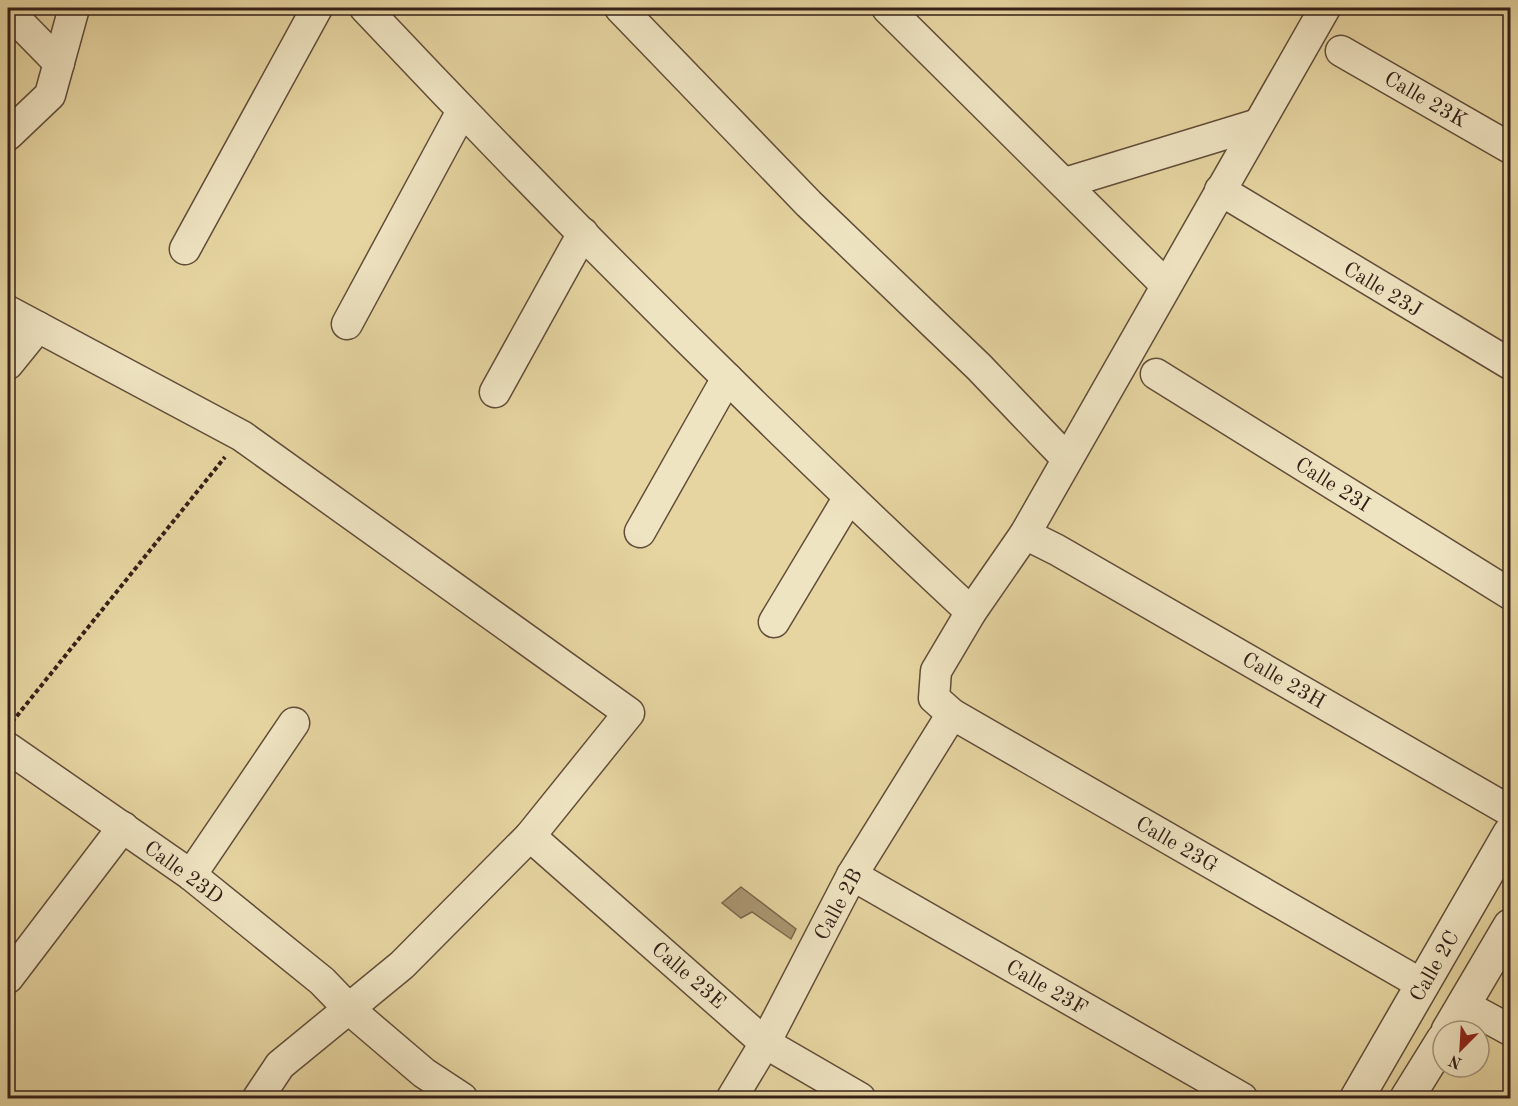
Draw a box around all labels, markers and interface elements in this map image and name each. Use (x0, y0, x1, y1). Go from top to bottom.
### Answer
street label: Calle 23K (1380, 68, 1470, 132)
street label: Calle 23J (1340, 259, 1425, 322)
street label: Calle 23I (1291, 454, 1373, 516)
street label: Calle 23H (1238, 649, 1328, 713)
street label: Calle 23G (1132, 814, 1221, 877)
street label: Calle 23D (140, 838, 227, 909)
street label: Calle 2B (812, 865, 867, 944)
street label: Calle 2C (1407, 928, 1464, 1006)
street label: Calle 23E (647, 939, 729, 1014)
street label: Calle 23F (1002, 957, 1090, 1020)
north arrow (1431, 1019, 1491, 1079)
text: N (1446, 1051, 1465, 1071)

